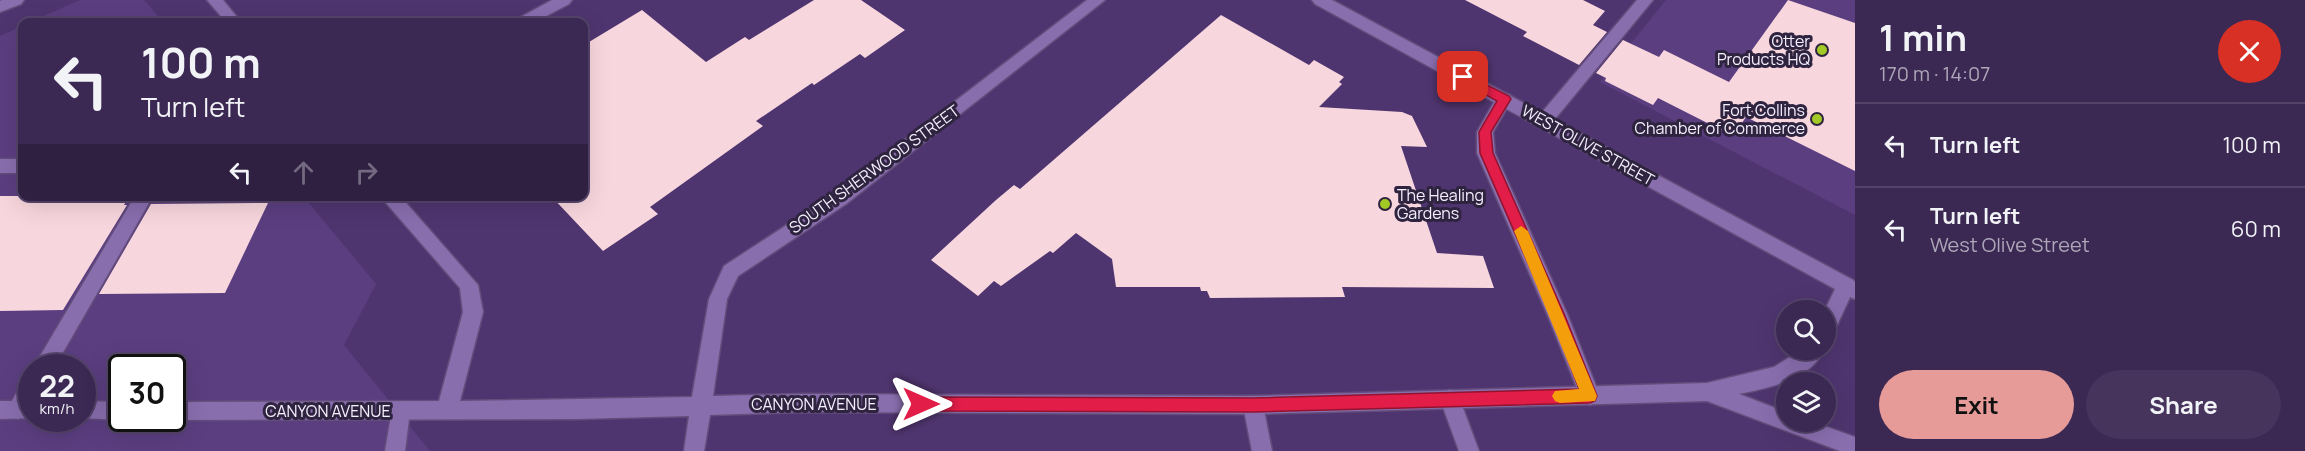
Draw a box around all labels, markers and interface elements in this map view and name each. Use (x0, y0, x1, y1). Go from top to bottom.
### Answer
text: 1 min (1879, 13, 1967, 62)
button: close (2218, 20, 2281, 83)
place label: Otter Products HQ (1717, 30, 1810, 70)
text: 100 m (141, 33, 261, 91)
icon: left (42, 42, 120, 120)
marker: Otter Products HQ (1815, 43, 1829, 57)
pin (1437, 51, 1488, 102)
icon: arrive (1446, 60, 1479, 93)
text: 170 m · 14:07 (1879, 60, 1990, 87)
text: Turn left (141, 88, 245, 125)
street label: SOUTH SHERWOOD STREET (784, 99, 964, 238)
street label: WEST OLIVE STREET (1518, 99, 1659, 191)
place label: Fort Collins Chamber of Commerce (1635, 99, 1805, 139)
marker: Fort Collins Chamber of Commerce (1810, 112, 1824, 126)
icon: left (1879, 129, 1912, 162)
text: Turn left (1930, 130, 2020, 160)
text: 100 m (2223, 130, 2281, 160)
icon: left (224, 156, 257, 189)
icon: ahead (287, 156, 320, 189)
icon: right (350, 156, 383, 189)
place label: The Healing Gardens (1397, 184, 1484, 224)
marker: The Healing Gardens (1378, 197, 1392, 211)
text: Turn left (1930, 201, 2020, 231)
icon: left (1879, 213, 1912, 246)
text: 60 m (2231, 214, 2281, 244)
text: West Olive Street (1930, 231, 2090, 258)
map controls (1776, 300, 1836, 432)
button: search (1776, 300, 1836, 360)
speed limit sign: 30 (108, 354, 186, 432)
text: 22 (39, 365, 75, 406)
button: Exit (1879, 370, 2074, 439)
button: Share (2086, 370, 2281, 439)
position arrow (889, 372, 953, 436)
button: layers (1776, 372, 1836, 432)
street label: CANYON AVENUE (751, 393, 877, 415)
text: km/h (40, 398, 74, 419)
street label: CANYON AVENUE (265, 400, 391, 422)

